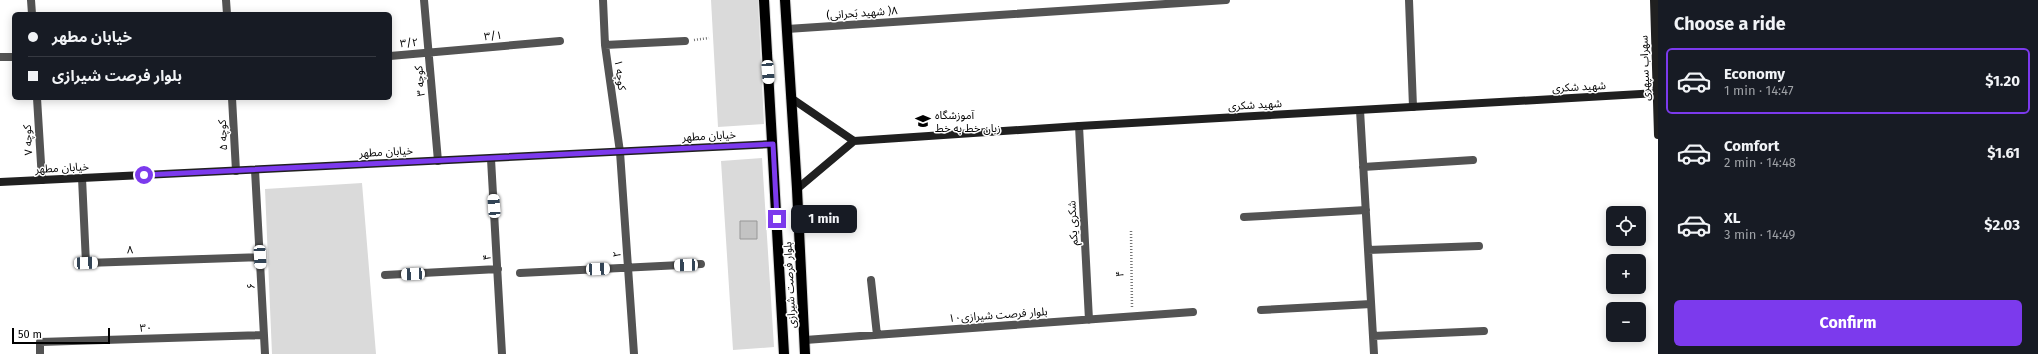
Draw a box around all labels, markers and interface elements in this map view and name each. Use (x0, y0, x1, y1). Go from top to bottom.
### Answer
street label: (شهید بَحرانی )۸ (826, 4, 899, 22)
text: Choose a ride (1674, 13, 1786, 35)
text: خیابان مطهر (52, 28, 132, 46)
street label: ۳/۱ (483, 29, 503, 43)
street label: سهراب سپهری (1637, 35, 1654, 101)
street label: ۳/۲ (399, 36, 419, 50)
street label: کوچه ۱ (610, 59, 629, 92)
car (761, 60, 775, 84)
icon: car (1676, 63, 1712, 99)
street label: کوچه ۳ (412, 65, 429, 97)
text: Economy (1724, 65, 1785, 83)
text: بلوار فرصت شیرازی (52, 67, 182, 85)
text: $1.20 (1985, 72, 2020, 90)
street label: شهید شکری (1552, 79, 1607, 95)
text: 1 min · 14:47 (1724, 83, 1794, 98)
street label: شهید شکری (1228, 97, 1283, 113)
place label: آموزشگاه زبان خط به خط (935, 109, 1001, 135)
school or university icon: آموزشگاه زبان خط به خط (914, 112, 932, 130)
street label: کوچه ۵ (216, 119, 231, 151)
street label: کوچه ۷ (21, 124, 36, 156)
street label: خیابان مطهر (681, 128, 737, 144)
icon: car (1676, 135, 1712, 171)
text: Comfort (1724, 137, 1780, 155)
street label: خیابان مطهر (358, 144, 414, 160)
text: $1.61 (1987, 144, 2020, 162)
text: 2 min · 14:48 (1724, 155, 1796, 170)
street label: خیابان مطهر (34, 160, 90, 176)
route start (135, 166, 153, 184)
car (487, 194, 501, 218)
street label: شکری یکم (1065, 200, 1083, 246)
callout: 1 min (791, 205, 857, 233)
map controls (1606, 206, 1646, 342)
button: locate (1606, 206, 1646, 246)
icon: car (1676, 207, 1712, 243)
text: XL (1724, 209, 1740, 227)
route end (768, 210, 786, 228)
text: 1 min (808, 211, 840, 226)
text: $2.03 (1984, 216, 2020, 234)
text: 3 min · 14:49 (1724, 227, 1795, 242)
street label: بلوار فرصت شیرازی (781, 241, 799, 329)
street label: ۸ (127, 243, 134, 257)
car (253, 245, 267, 269)
street label: ۲ (610, 250, 624, 258)
street label: ۴ (480, 253, 494, 261)
button: + (1606, 254, 1646, 294)
car (74, 257, 98, 269)
car (674, 259, 698, 271)
car (586, 262, 610, 276)
car (401, 267, 425, 281)
street label: ۴ (1113, 271, 1127, 277)
street label: ۶ (244, 283, 258, 289)
button: Confirm (1674, 300, 2022, 346)
button: − (1606, 302, 1646, 342)
street label: بلوار فرصت شیرازی۱۰ (948, 305, 1048, 325)
street label: ۳۰ (139, 321, 153, 335)
scale bar (12, 326, 110, 345)
text: 50 m (18, 328, 42, 341)

